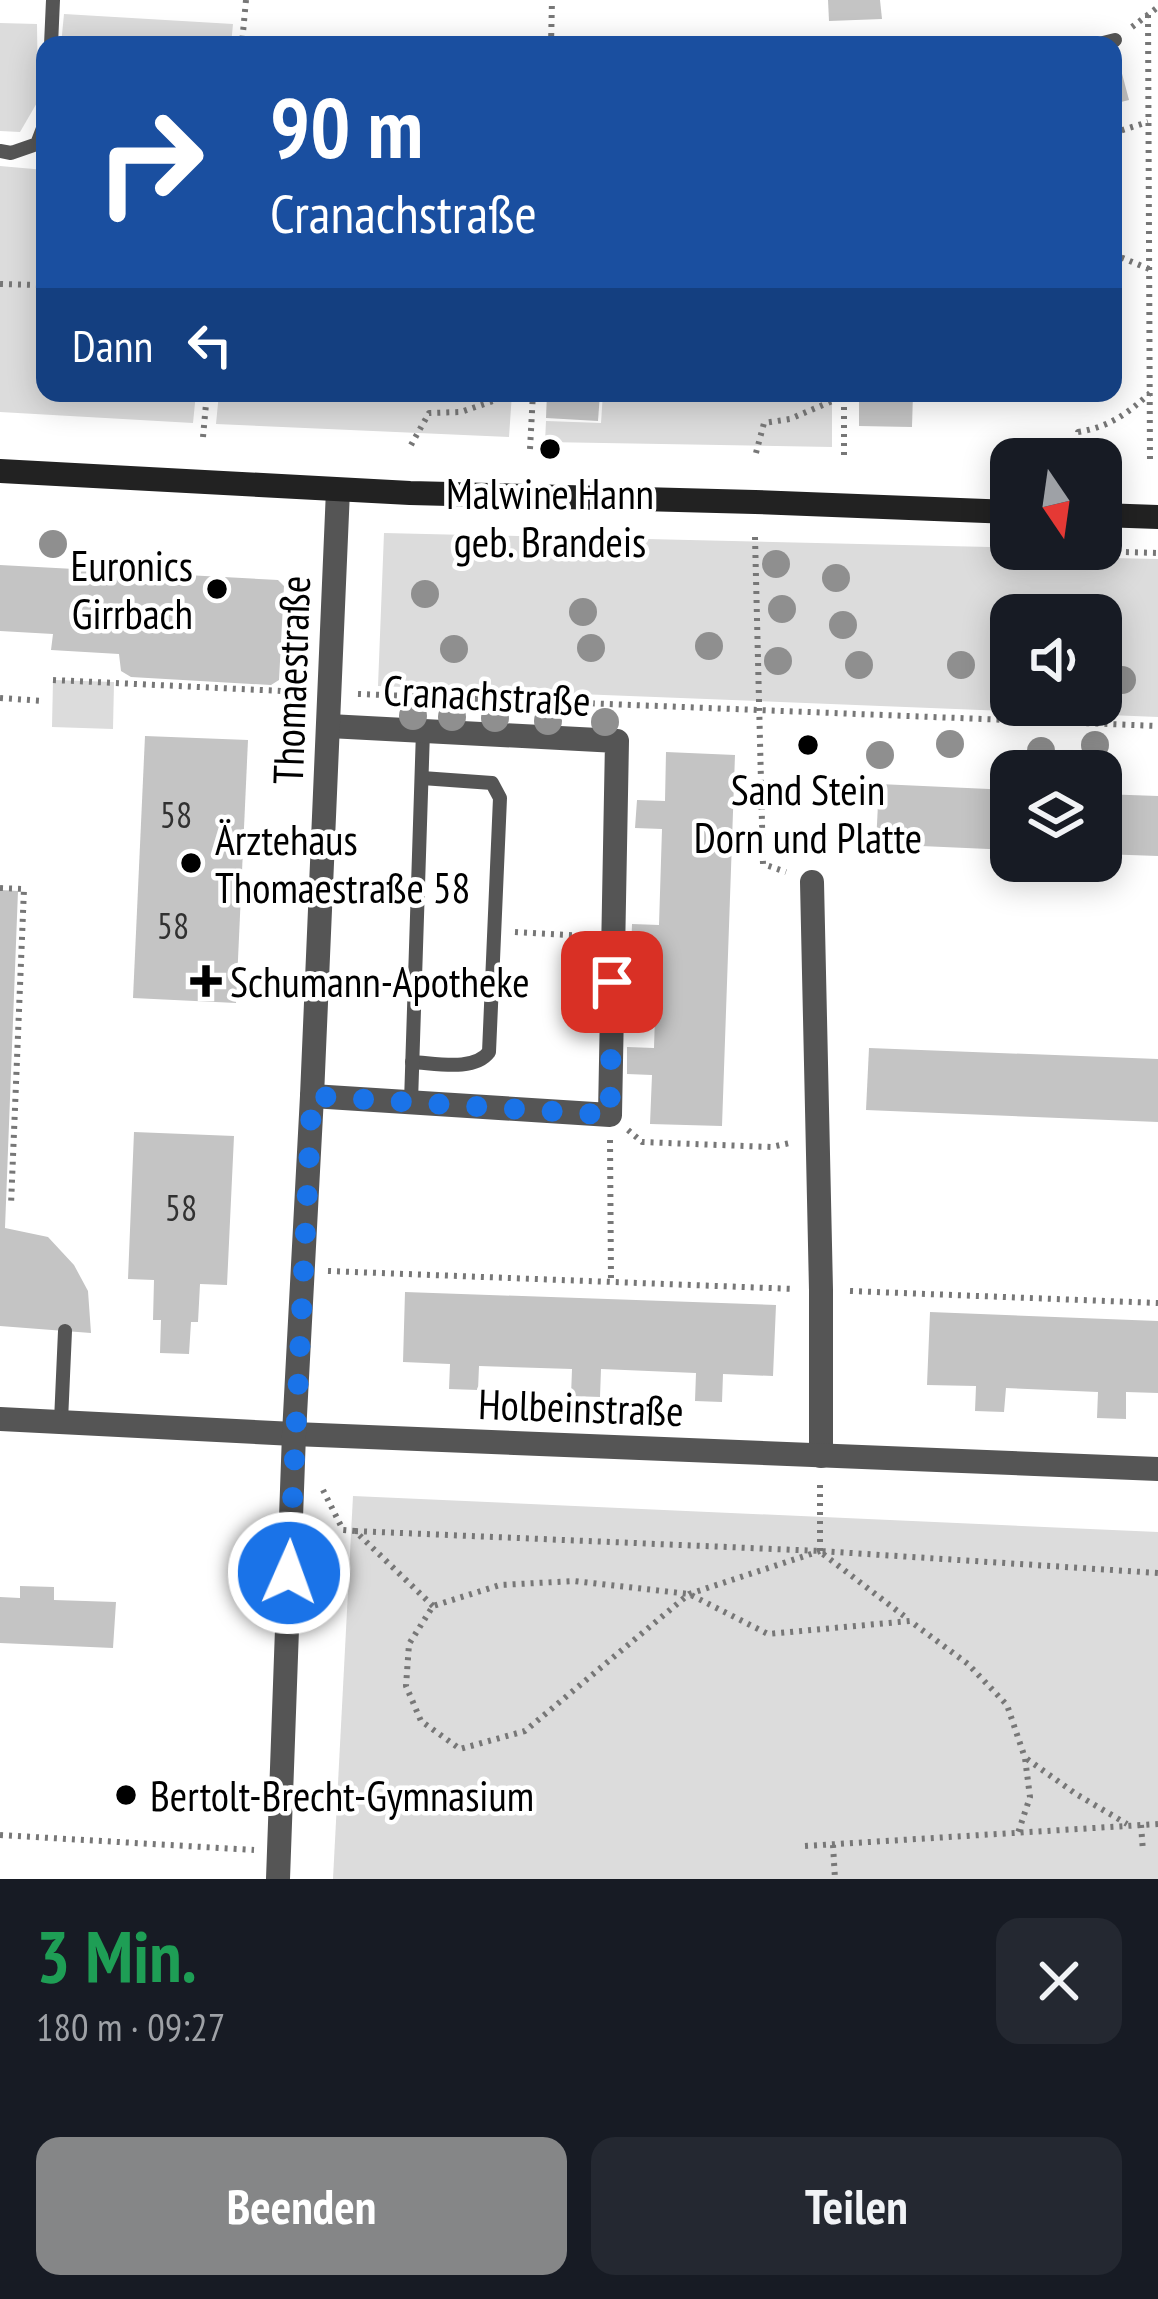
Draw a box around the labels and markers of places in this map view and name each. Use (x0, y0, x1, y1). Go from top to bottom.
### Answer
marker: Malwine Hann geb. Brandeis (537, 436, 563, 462)
place label: Malwine Hann geb. Brandeis (446, 466, 654, 569)
place label: Euronics Girrbach (70, 538, 193, 641)
marker: Euronics Girrbach (204, 576, 230, 602)
marker: Sand Stein Dorn und Platte (795, 732, 821, 758)
place label: Sand Stein Dorn und Platte (694, 762, 922, 865)
place label: Ärztehaus Thomaestraße 58 (215, 812, 471, 915)
marker: Ärztehaus Thomaestraße 58 (178, 850, 204, 876)
pin (561, 931, 663, 1033)
place label: Schumann-Apotheke (230, 954, 530, 1009)
marker: Schumann-Apotheke (193, 968, 219, 994)
place label: Bertolt-Brecht-Gymnasium (150, 1768, 534, 1823)
marker: Bertolt-Brecht-Gymnasium (113, 1782, 139, 1808)

